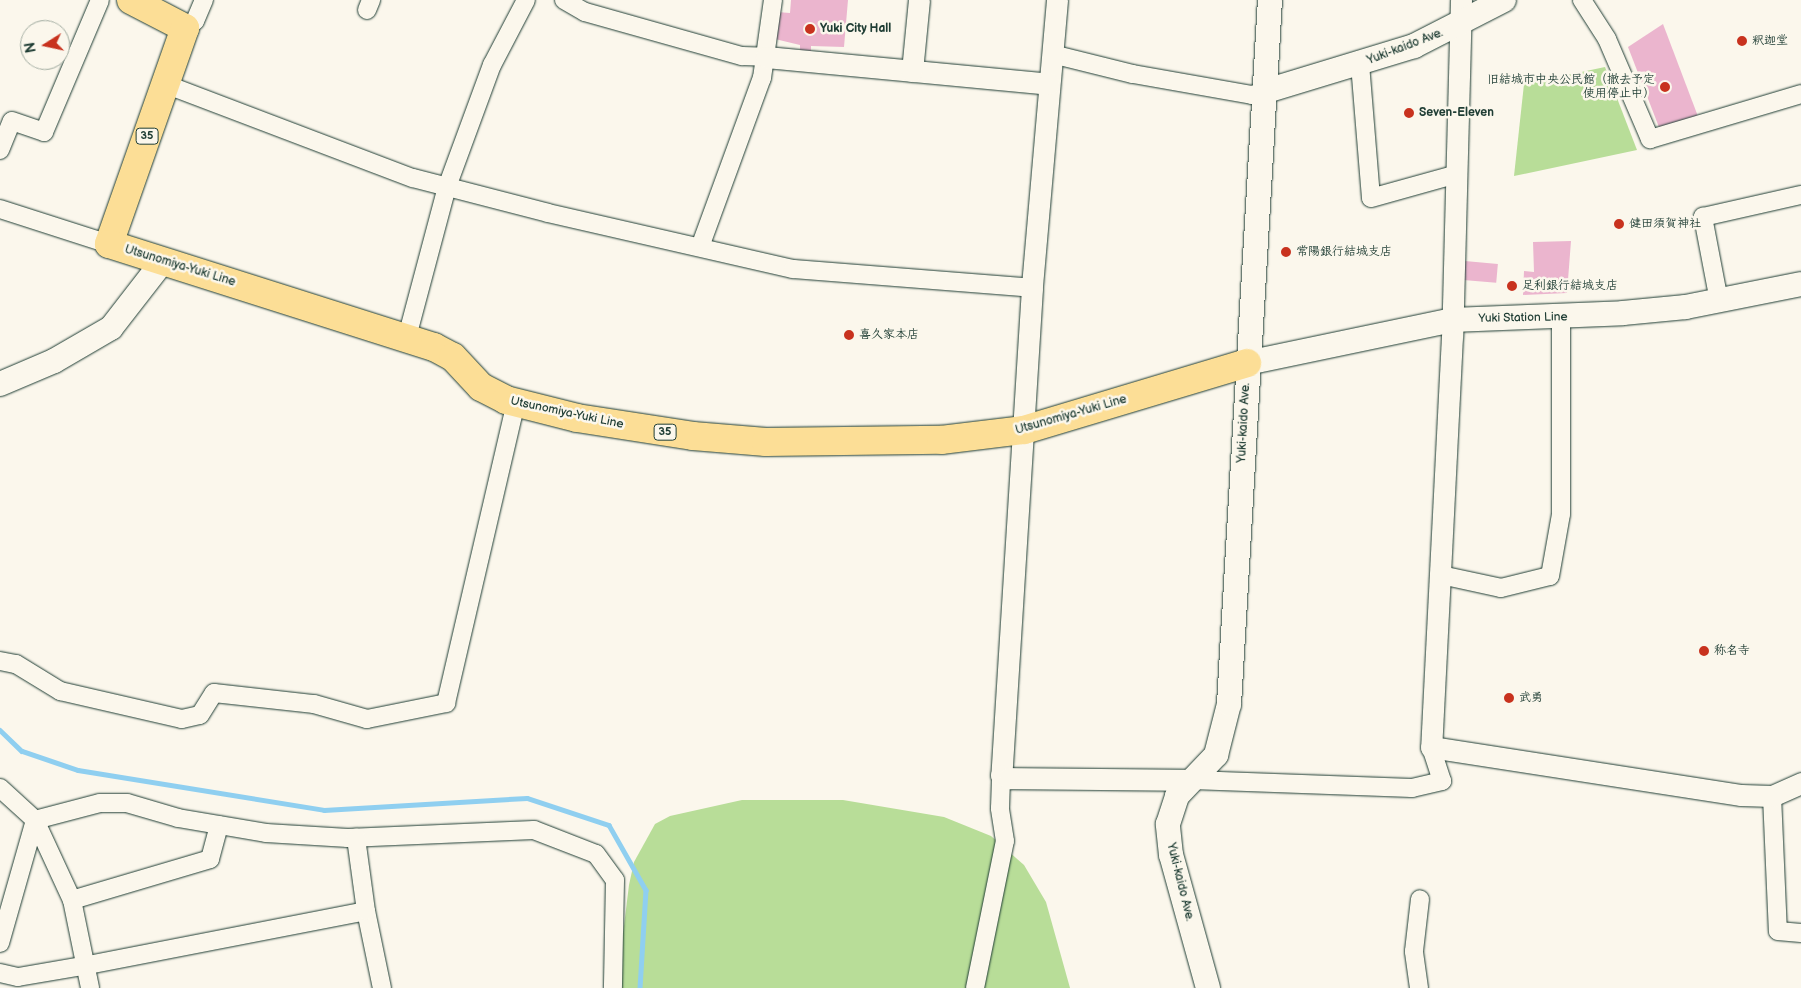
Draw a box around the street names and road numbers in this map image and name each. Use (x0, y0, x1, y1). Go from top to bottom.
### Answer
street label: Yuki-kaido Ave. (1365, 26, 1445, 68)
road number: 35 (134, 128, 160, 144)
street label: Utsunomiya-Yuki Line (123, 242, 237, 290)
street label: Yuki Station Line (1478, 310, 1568, 326)
street label: Yuki-kaido Ave. (1235, 383, 1253, 463)
street label: Utsunomiya-Yuki Line (1014, 392, 1128, 438)
street label: Utsunomiya-Yuki Line (509, 394, 625, 432)
road number: 35 (652, 424, 678, 441)
street label: Yuki-kaido Ave. (1163, 841, 1197, 923)

